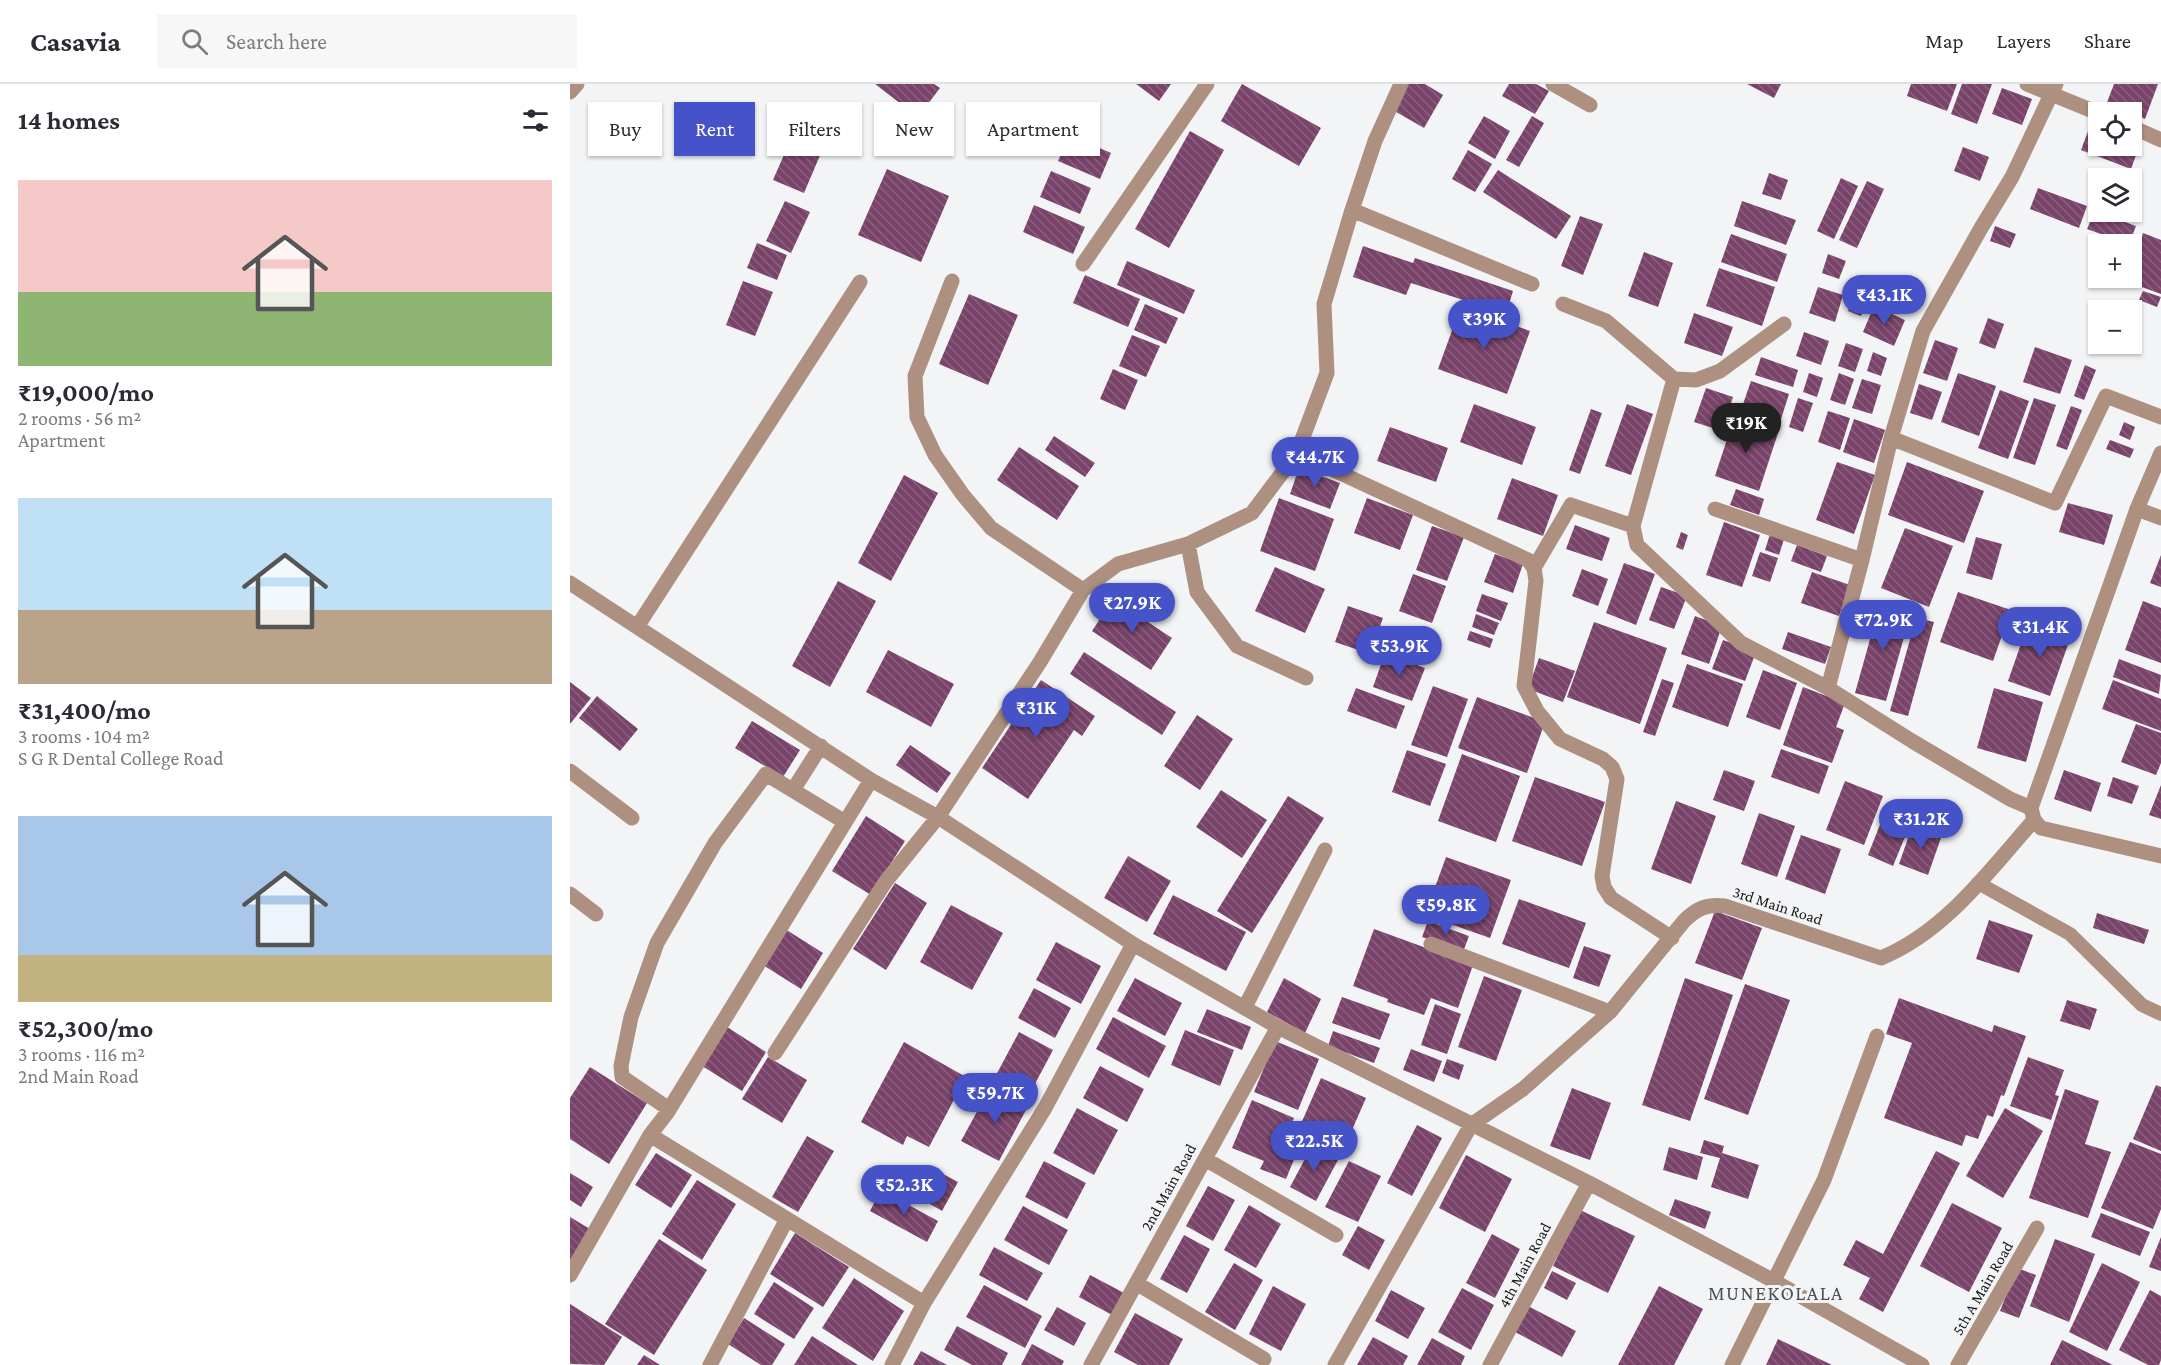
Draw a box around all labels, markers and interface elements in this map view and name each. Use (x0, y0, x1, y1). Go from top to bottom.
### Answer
search box (157, 14, 577, 68)
icon: search (178, 25, 211, 58)
text: Casavia (30, 26, 121, 57)
text: Search here (226, 29, 327, 54)
text: Map (1925, 29, 1964, 53)
text: Layers (1997, 29, 2051, 53)
text: Share (2084, 29, 2131, 53)
chip: Buy (588, 102, 662, 156)
chip: Rent (674, 102, 755, 156)
chip: Filters (767, 102, 862, 156)
chip: New (874, 102, 954, 156)
chip: Apartment (966, 102, 1100, 156)
map controls (2088, 102, 2142, 354)
button: locate (2088, 102, 2142, 156)
icon: filters (519, 104, 552, 137)
text: 14 homes (18, 106, 120, 135)
button: layers (2088, 168, 2142, 222)
icon: home (231, 219, 339, 327)
button: + (2088, 234, 2142, 288)
pin: ₹43.1K (1835, 275, 1933, 326)
text: ₹43.1K (1856, 283, 1912, 305)
pin: ₹39K (1448, 299, 1520, 350)
button: − (2088, 300, 2142, 354)
text: ₹39K (1462, 307, 1506, 329)
text: ₹19,000/mo (18, 378, 154, 407)
pin: ₹19K (1710, 403, 1782, 454)
text: 2 rooms · 56 m² (18, 407, 141, 429)
text: ₹19K (1725, 411, 1767, 433)
text: Apartment (18, 429, 105, 451)
pin: ₹44.7K (1266, 437, 1364, 488)
text: ₹44.7K (1286, 445, 1344, 467)
icon: home (231, 537, 339, 645)
pin: ₹27.9K (1083, 583, 1181, 634)
text: ₹27.9K (1103, 591, 1161, 613)
pin: ₹72.9K (1834, 600, 1932, 651)
pin: ₹31.4K (1991, 607, 2089, 658)
text: ₹72.9K (1854, 608, 1912, 630)
text: ₹31.4K (2012, 615, 2068, 637)
pin: ₹53.9K (1350, 626, 1448, 677)
text: ₹53.9K (1370, 634, 1428, 656)
pin: ₹31K (1000, 688, 1072, 739)
text: ₹31,400/mo (18, 696, 151, 725)
text: ₹31K (1016, 696, 1056, 718)
text: 3 rooms · 104 m² (18, 725, 150, 747)
text: S G R Dental College Road (18, 747, 224, 769)
pin: ₹31.2K (1872, 799, 1970, 850)
text: ₹31.2K (1893, 807, 1949, 829)
icon: home (231, 855, 339, 963)
street label: 3rd Main Road (1731, 883, 1825, 928)
pin: ₹59.8K (1397, 885, 1495, 936)
text: ₹59.8K (1416, 893, 1476, 915)
text: ₹52,300/mo (18, 1014, 153, 1043)
text: 3 rooms · 116 m² (18, 1043, 145, 1065)
text: 2nd Main Road (18, 1065, 139, 1087)
pin: ₹59.7K (946, 1073, 1044, 1124)
text: ₹59.7K (966, 1081, 1024, 1103)
pin: ₹22.5K (1265, 1121, 1363, 1172)
text: ₹22.5K (1285, 1129, 1343, 1151)
street label: 2nd Main Road (1138, 1140, 1200, 1234)
pin: ₹52.3K (855, 1165, 953, 1216)
text: ₹52.3K (875, 1173, 933, 1195)
street label: 4th Main Road (1495, 1219, 1554, 1311)
street label: 5th A Main Road (1949, 1238, 2016, 1338)
district label: MUNEKOLALA (1708, 1282, 1844, 1304)

